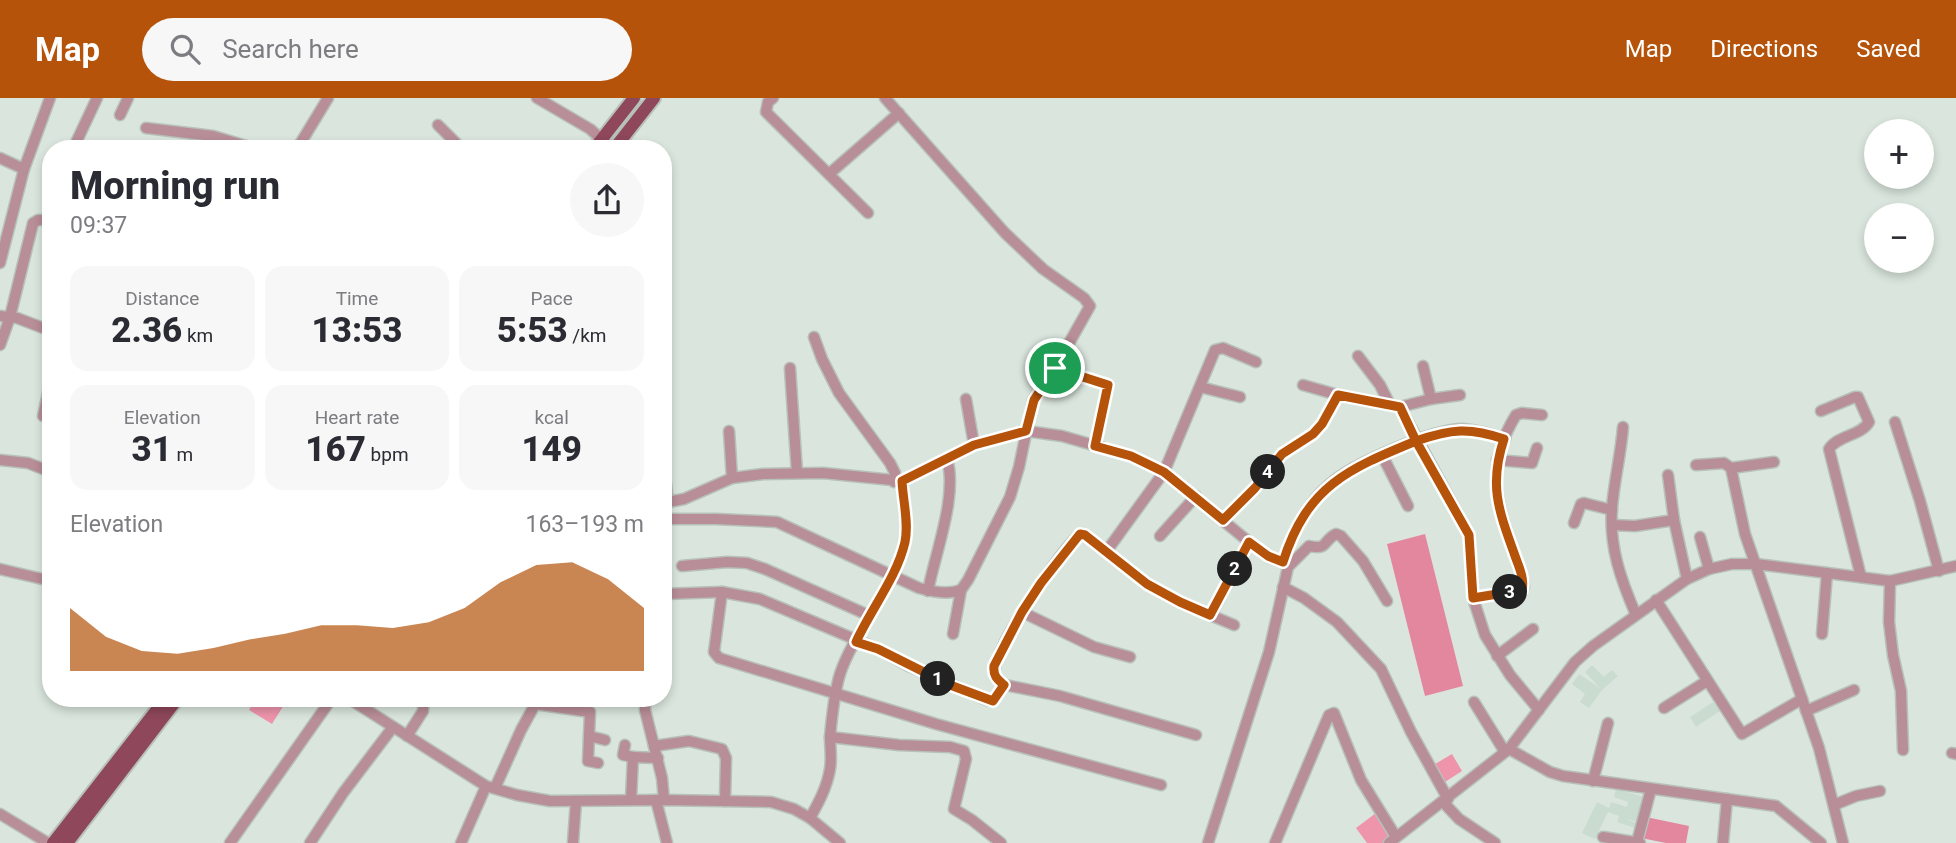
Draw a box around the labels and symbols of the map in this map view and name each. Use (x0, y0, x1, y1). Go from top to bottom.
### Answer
pin (1025, 338, 1085, 398)
pin: 4 (1250, 454, 1286, 490)
pin: 2 (1218, 552, 1252, 587)
pin: 3 (1492, 574, 1528, 610)
pin: 1 (920, 662, 956, 696)

